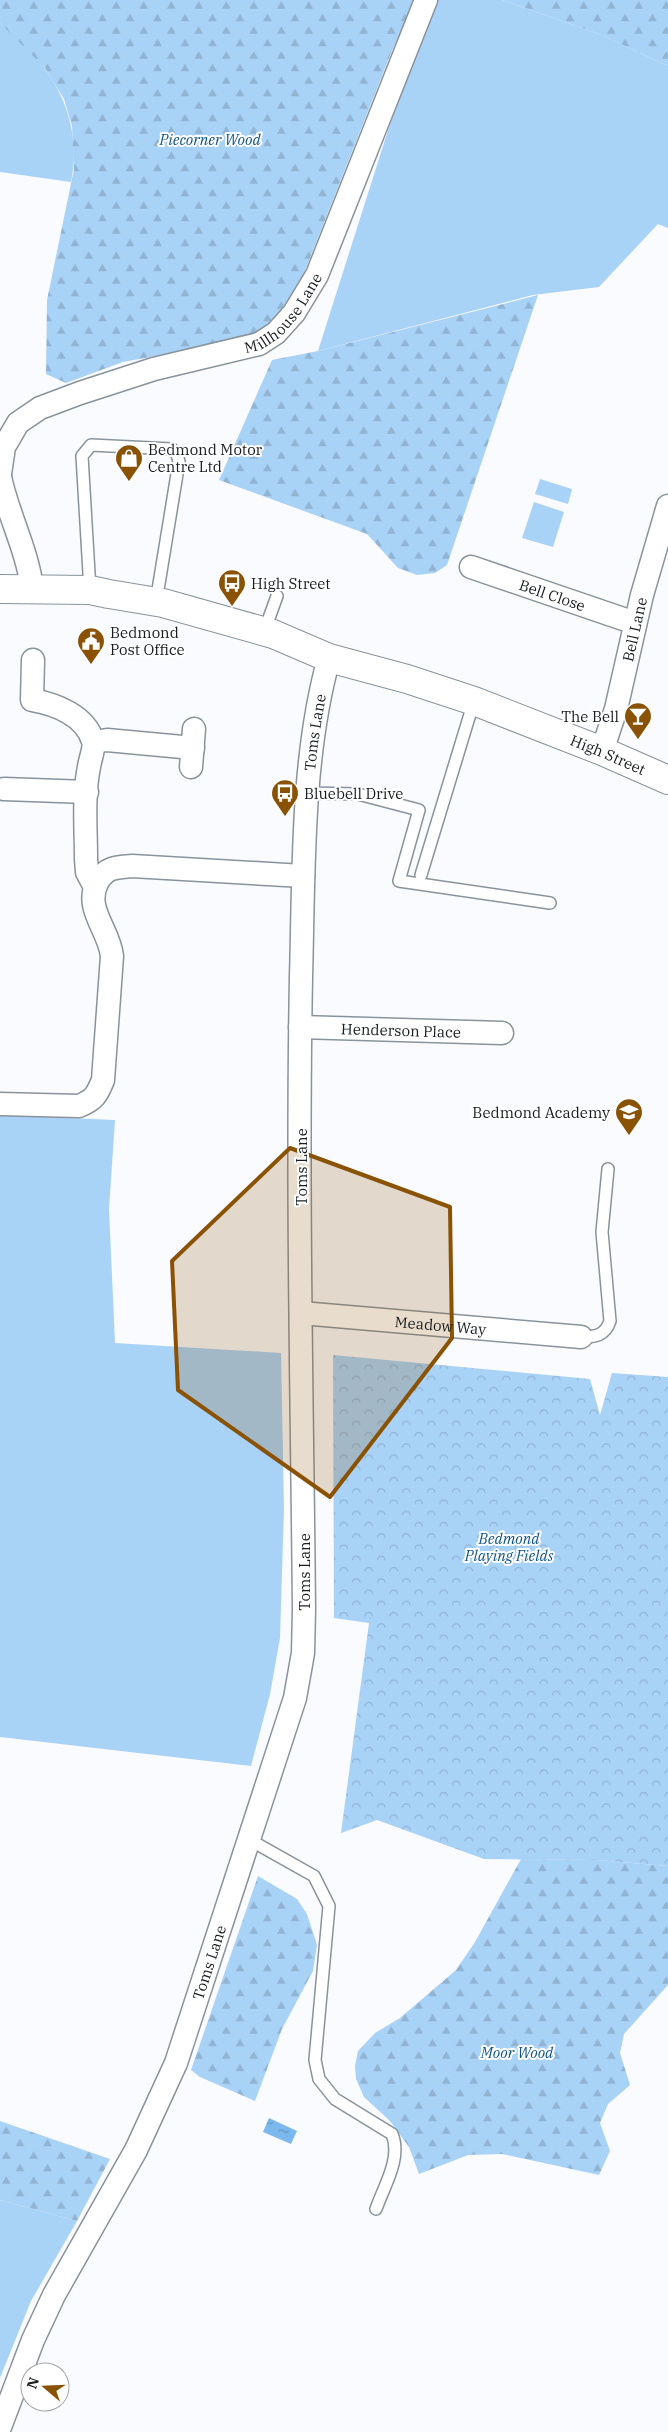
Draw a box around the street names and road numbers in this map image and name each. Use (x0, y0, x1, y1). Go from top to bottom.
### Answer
street label: Millhouse Lane (242, 269, 326, 357)
street label: Bell Close (517, 575, 588, 615)
street label: Bell Lane (618, 595, 651, 663)
street label: Toms Lane (300, 692, 330, 772)
street label: High Street (568, 730, 649, 779)
street label: Henderson Place (341, 1019, 461, 1041)
street label: Toms Lane (292, 1128, 311, 1206)
street label: Meadow Way (394, 1312, 487, 1338)
street label: Toms Lane (295, 1533, 314, 1611)
street label: Toms Lane (188, 1922, 230, 2002)

